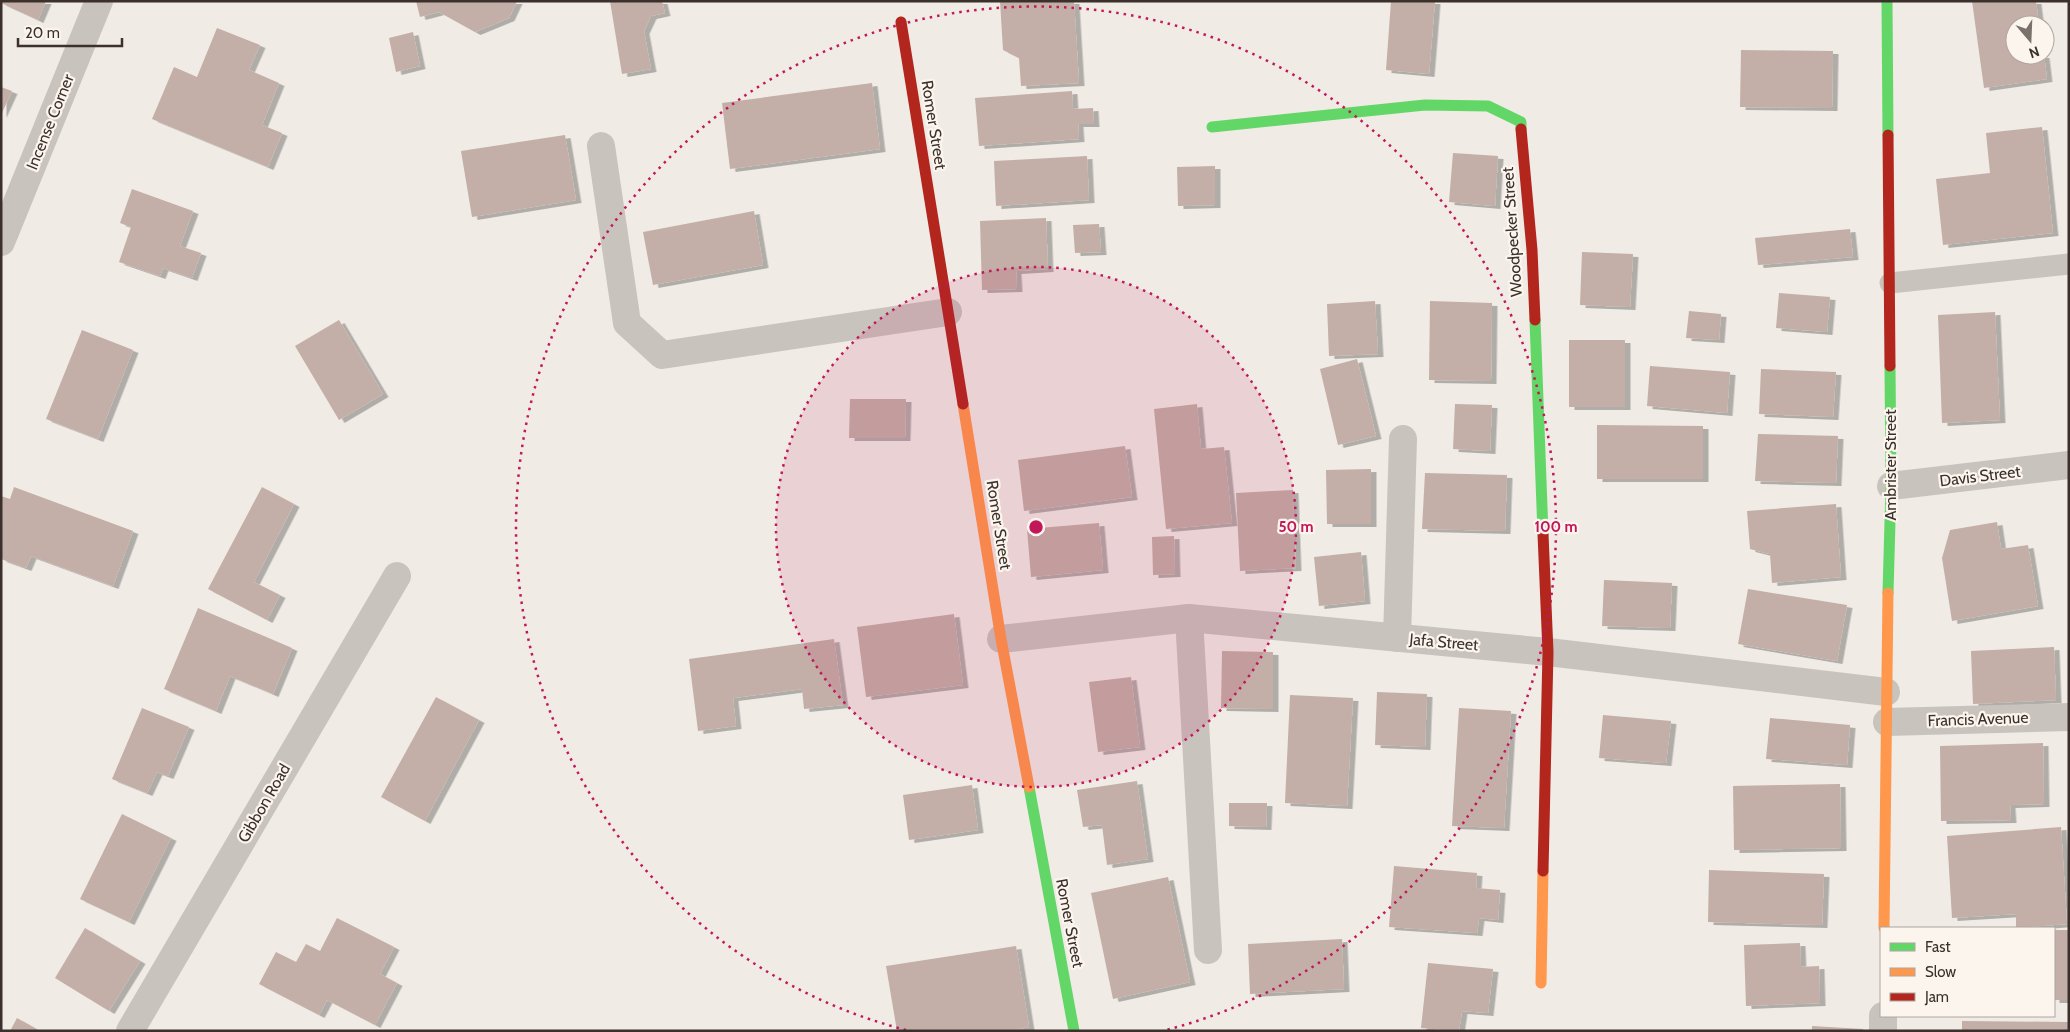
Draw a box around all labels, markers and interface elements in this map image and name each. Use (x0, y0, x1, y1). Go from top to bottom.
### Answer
scale bar (18, 15, 121, 47)
north arrow (2005, 15, 2055, 65)
text: 20 m (25, 24, 60, 42)
text: N (2027, 42, 2042, 62)
street label: Incense Corner (22, 71, 78, 173)
street label: Romer Street (918, 79, 951, 172)
street label: Woodpecker Street (1498, 166, 1526, 298)
street label: Ambrister Street (1881, 409, 1900, 521)
street label: Davis Street (1938, 462, 2022, 490)
street label: Romer Street (983, 479, 1016, 572)
centre of rings (1027, 518, 1045, 536)
text: 50 m (1278, 518, 1314, 536)
text: 100 m (1534, 518, 1578, 536)
street label: Jafa Street (1408, 629, 1480, 655)
street label: Francis Avenue (1927, 708, 2029, 730)
street label: Gibbon Road (234, 760, 294, 846)
street label: Romer Street (1052, 877, 1088, 970)
legend (1880, 927, 2055, 1017)
text: Fast (1925, 938, 1950, 956)
text: Slow (1925, 963, 1956, 981)
text: Jam (1924, 988, 1949, 1006)

